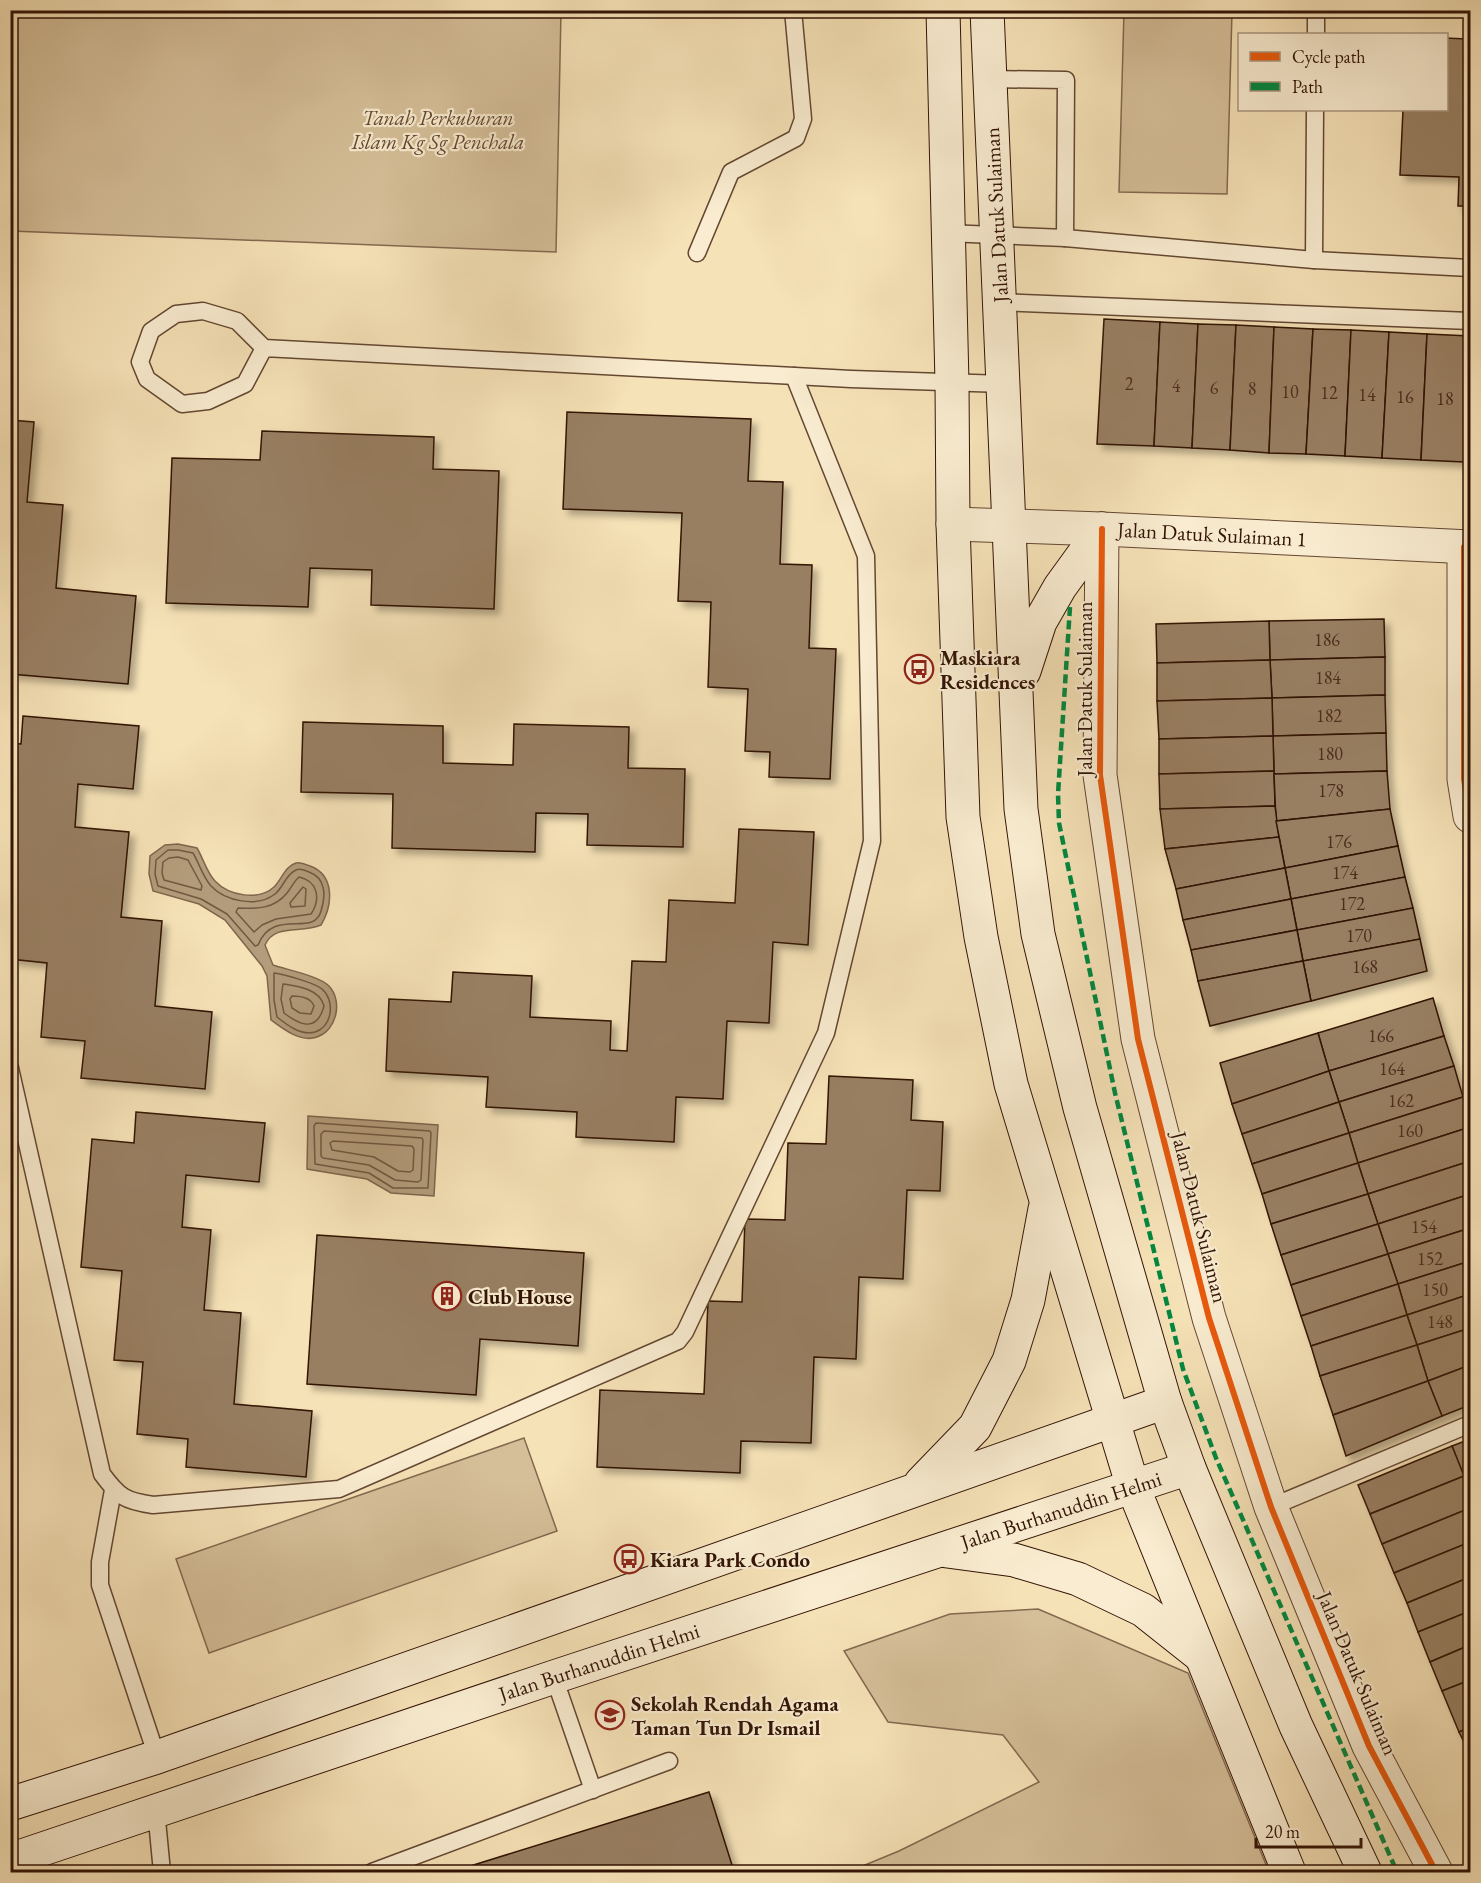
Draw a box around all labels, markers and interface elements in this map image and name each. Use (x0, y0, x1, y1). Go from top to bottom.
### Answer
legend (1238, 33, 1448, 111)
text: Cycle path (1292, 45, 1366, 68)
text: Path (1292, 75, 1323, 98)
park label: Tanah Perkuburan Islam Kg Sg Penchala (351, 104, 524, 155)
street label: Jalan Datuk Sulaiman (978, 127, 1014, 305)
house number: 2 (1125, 372, 1134, 395)
house number: 4 (1172, 374, 1181, 397)
house number: 6 (1210, 376, 1219, 399)
house number: 8 (1248, 377, 1256, 400)
house number: 10 (1281, 380, 1299, 403)
house number: 12 (1320, 381, 1338, 404)
house number: 14 (1358, 383, 1376, 406)
house number: 16 (1396, 385, 1414, 408)
house number: 18 (1436, 387, 1454, 410)
street label: Jalan Datuk Sulaiman 1 (1115, 515, 1307, 552)
street label: Jalan Datuk Sulaiman (1071, 601, 1098, 779)
house number: 186 (1314, 628, 1340, 651)
place label: Maskiara Residences (940, 644, 1035, 695)
bus stop icon: Maskiara Residences (903, 653, 935, 685)
house number: 184 (1315, 666, 1341, 689)
house number: 182 (1316, 704, 1342, 727)
house number: 180 (1317, 742, 1343, 765)
house number: 178 (1318, 779, 1344, 802)
house number: 176 (1326, 830, 1352, 853)
house number: 174 (1332, 861, 1358, 884)
house number: 172 (1339, 892, 1365, 915)
house number: 170 (1346, 924, 1372, 947)
house number: 168 (1352, 955, 1378, 978)
house number: 166 (1368, 1024, 1394, 1047)
house number: 164 (1379, 1057, 1405, 1080)
house number: 162 (1388, 1089, 1414, 1112)
house number: 160 (1397, 1119, 1423, 1142)
street label: Jalan Datuk Sulaiman (1165, 1127, 1234, 1305)
house number: 154 (1411, 1215, 1437, 1238)
house number: 152 (1417, 1247, 1443, 1270)
house number: 150 (1422, 1278, 1448, 1301)
building icon: Club House (431, 1280, 463, 1312)
place label: Club House (468, 1283, 572, 1310)
house number: 148 (1427, 1310, 1453, 1333)
street label: Jalan Burhanuddin Helmi (955, 1465, 1165, 1556)
bus stop icon: Kiara Park Condo (613, 1543, 645, 1575)
place label: Kiara Park Condo (650, 1546, 810, 1573)
street label: Jalan Datuk Sulaiman (1311, 1585, 1405, 1759)
street label: Jalan Burhanuddin Helmi (493, 1617, 703, 1708)
place label: Sekolah Rendah Agama Taman Tun Dr Ismail (631, 1690, 839, 1741)
school or university icon: Sekolah Rendah Agama Taman Tun Dr Ismail (594, 1699, 626, 1731)
scale bar (1256, 1811, 1361, 1849)
text: 20 m (1265, 1820, 1300, 1843)

